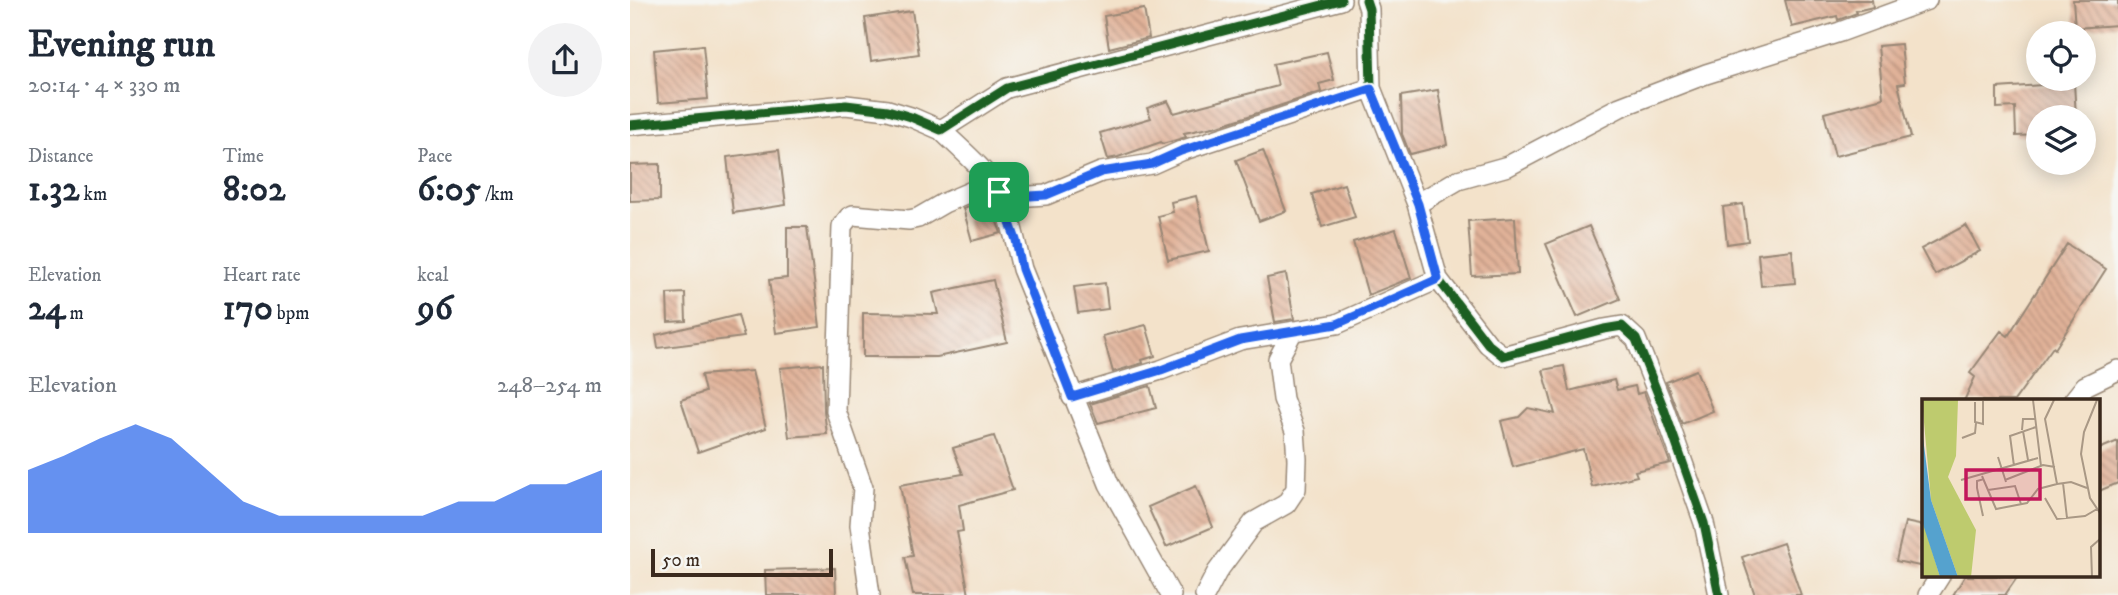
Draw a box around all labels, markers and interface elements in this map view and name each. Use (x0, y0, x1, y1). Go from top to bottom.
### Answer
text: Evening run (28, 21, 215, 69)
map controls (2026, 21, 2096, 175)
button: locate (2026, 21, 2096, 91)
button: share (528, 23, 602, 97)
text: 20:14 · 4 × 330 m (28, 71, 181, 100)
button: layers (2026, 105, 2096, 175)
text: Distance (28, 145, 93, 168)
text: Time (223, 145, 264, 168)
text: Pace (417, 145, 452, 168)
pin (969, 162, 1029, 222)
text: 1.32 (28, 168, 79, 212)
text: 8:02 (223, 168, 285, 212)
text: 6:05 (417, 168, 481, 212)
icon: arrive (980, 173, 1018, 211)
text: km (79, 183, 107, 206)
text: /km (481, 183, 514, 206)
text: Elevation (28, 264, 102, 287)
text: Heart rate (223, 264, 301, 287)
text: kcal (417, 264, 449, 287)
text: 24 (28, 287, 65, 331)
text: 170 (223, 287, 273, 331)
text: 96 (417, 287, 453, 331)
text: m (65, 302, 84, 325)
text: bpm (273, 302, 310, 325)
text: Elevation (28, 371, 117, 400)
text: 248–254 m (497, 371, 602, 400)
inset map (1922, 399, 2100, 578)
scale bar (651, 546, 833, 578)
text: 50 m (662, 549, 700, 572)

